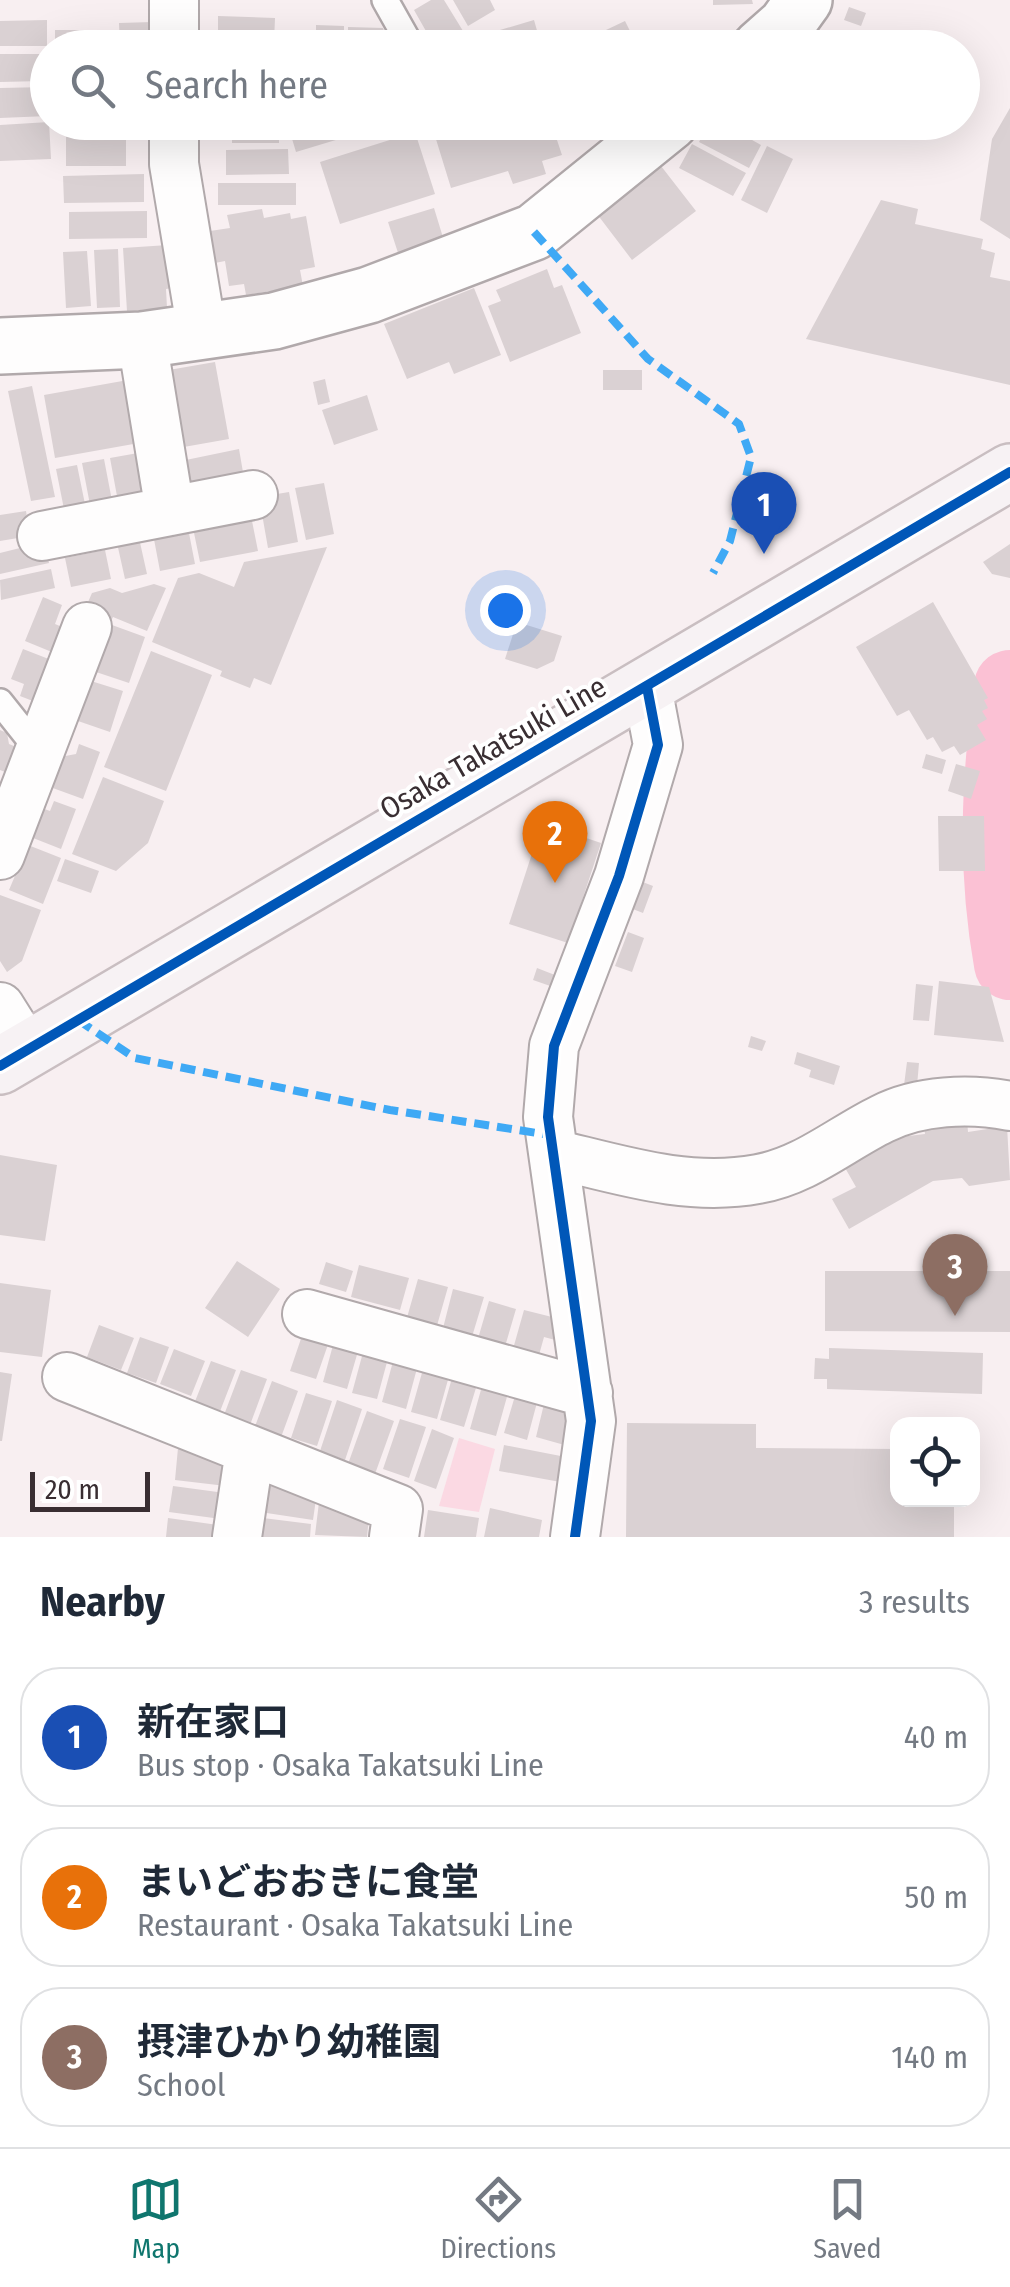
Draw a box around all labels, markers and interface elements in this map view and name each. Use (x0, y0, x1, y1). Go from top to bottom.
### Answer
search box (30, 30, 980, 140)
icon: search (65, 58, 120, 113)
text: Search here (145, 62, 328, 108)
pin: 1 (732, 472, 796, 554)
your location (480, 585, 531, 636)
street label: Osaka Takatsuki Line (374, 669, 612, 827)
pin: 2 (522, 800, 588, 883)
pin: 3 (922, 1234, 988, 1316)
map controls (890, 1417, 980, 1507)
button: locate (890, 1417, 980, 1507)
scale bar (30, 1467, 150, 1512)
text: 20 m (45, 1473, 100, 1506)
text: Nearby (40, 1577, 165, 1627)
text: 3 results (859, 1583, 970, 1621)
text: 新在家口 (137, 1699, 289, 1745)
text: 1 (68, 1718, 81, 1756)
text: 40 m (904, 1718, 968, 1756)
text: Bus stop · Osaka Takatsuki Line (137, 1746, 544, 1784)
text: まいどおおきに食堂 (137, 1859, 479, 1905)
text: 2 (67, 1878, 82, 1916)
text: 50 m (905, 1878, 968, 1916)
text: Restaurant · Osaka Takatsuki Line (137, 1906, 573, 1944)
text: 摂津ひかり幼稚園 (137, 2019, 441, 2065)
text: 3 (67, 2038, 82, 2076)
text: 140 m (891, 2038, 968, 2076)
text: School (137, 2066, 226, 2104)
tab: Map (128, 2172, 183, 2265)
tab: Directions (440, 2172, 556, 2265)
tab: Saved (813, 2172, 882, 2265)

